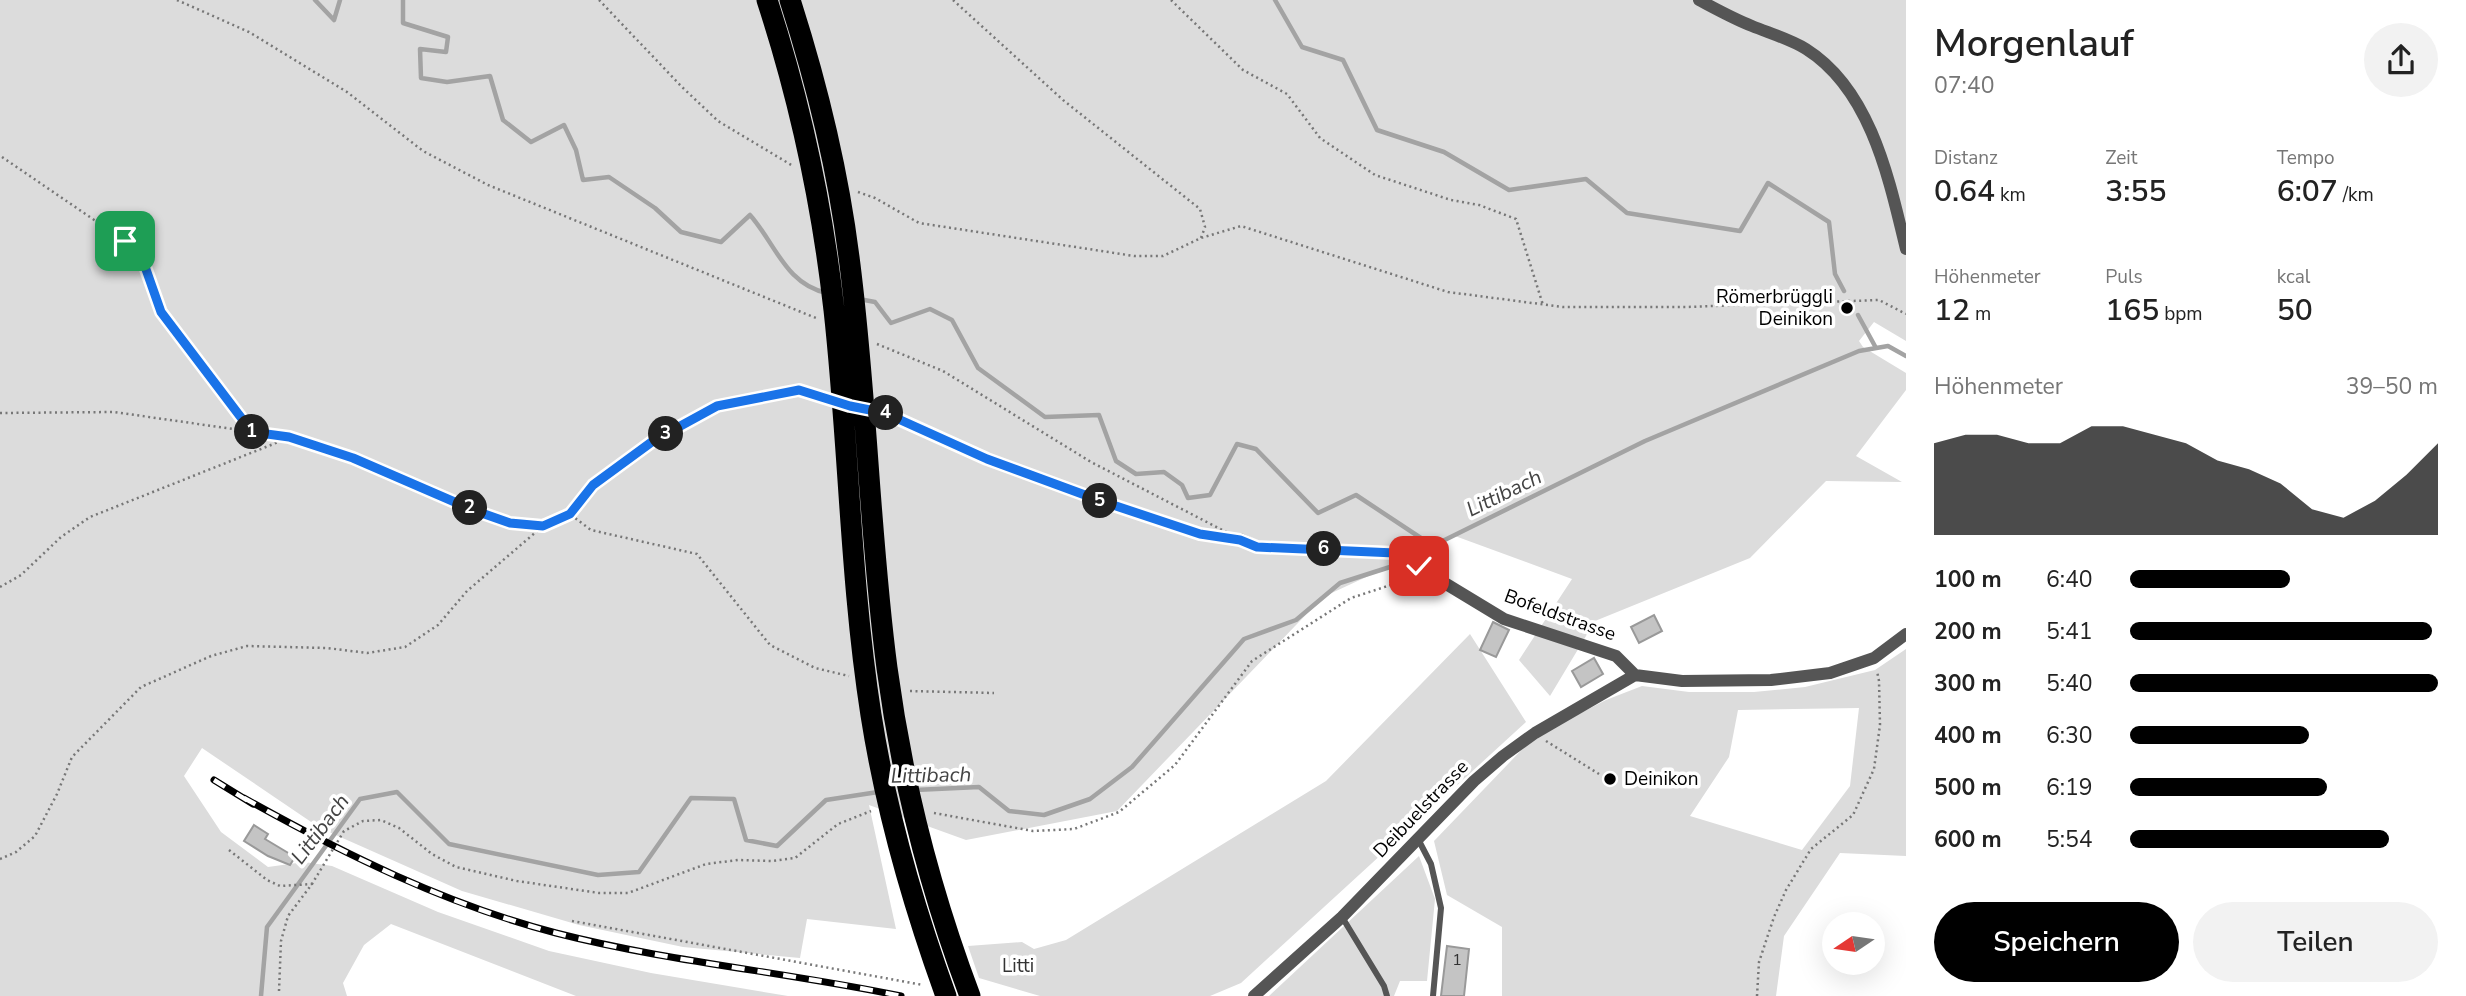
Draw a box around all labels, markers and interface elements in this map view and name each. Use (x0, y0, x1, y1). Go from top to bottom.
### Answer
text: Morgenlauf (1934, 18, 2134, 69)
button: share (2364, 23, 2438, 97)
text: 07:40 (1934, 70, 1994, 101)
text: Distanz (1934, 145, 1998, 171)
text: Zeit (2105, 145, 2137, 171)
text: Tempo (2277, 145, 2335, 171)
text: 0.64 (1934, 171, 1995, 212)
text: 3:55 (2105, 171, 2166, 212)
text: 6:07 (2277, 171, 2338, 212)
text: km (1995, 182, 2026, 208)
text: /km (2338, 182, 2374, 208)
pin (95, 211, 155, 271)
icon: arrive (106, 222, 144, 260)
text: Höhenmeter (1934, 264, 2041, 290)
text: Puls (2105, 264, 2143, 290)
text: kcal (2277, 264, 2310, 290)
place label: Römerbrüggli Deinikon (1716, 284, 1833, 332)
text: 12 (1934, 290, 1970, 331)
text: 165 (2105, 290, 2159, 331)
text: 50 (2277, 290, 2313, 331)
marker: Römerbrüggli Deinikon (1839, 300, 1855, 316)
text: m (1970, 301, 1991, 327)
text: bpm (2159, 301, 2203, 327)
text: Höhenmeter (1934, 371, 2063, 402)
text: 39–50 m (2346, 371, 2438, 402)
pin: 4 (868, 396, 903, 430)
text: 4 (880, 399, 891, 425)
pin: 1 (234, 414, 270, 450)
pin: 3 (648, 416, 684, 452)
text: 1 (246, 418, 257, 444)
text: 3 (660, 420, 671, 446)
water label: Littibach (1462, 463, 1546, 523)
pin: 5 (1082, 484, 1118, 518)
text: 5 (1094, 487, 1105, 513)
pin: 2 (452, 490, 488, 526)
text: 2 (464, 494, 475, 520)
pin: 6 (1306, 532, 1342, 566)
text: 6 (1318, 535, 1329, 561)
pin (1389, 536, 1449, 596)
icon: check (1400, 547, 1438, 585)
text: 100 m (1934, 564, 2002, 595)
text: 6:40 (2046, 564, 2093, 595)
street label: Bofeldstrasse (1501, 583, 1619, 647)
text: 200 m (1934, 616, 2002, 647)
text: 5:41 (2046, 616, 2093, 647)
text: 300 m (1934, 668, 2002, 699)
text: 5:40 (2046, 668, 2093, 699)
text: 400 m (1934, 720, 2002, 751)
text: 6:30 (2046, 720, 2093, 751)
street label: Deibuelstrasse (1368, 754, 1474, 864)
water label: Littibach (890, 760, 972, 790)
place label: Deinikon (1624, 766, 1698, 792)
marker: Deinikon (1602, 771, 1618, 787)
text: 500 m (1934, 772, 2002, 803)
text: 6:19 (2046, 772, 2093, 803)
water label: Littibach (285, 788, 355, 870)
text: 600 m (1934, 824, 2002, 855)
text: 5:54 (2046, 824, 2093, 855)
button: Speichern (1934, 902, 2179, 982)
button: Teilen (2193, 902, 2438, 982)
north arrow (1822, 912, 1885, 975)
map controls (1822, 912, 1885, 975)
house number: 1 (1452, 949, 1462, 971)
park label: Litti (1002, 953, 1034, 979)

